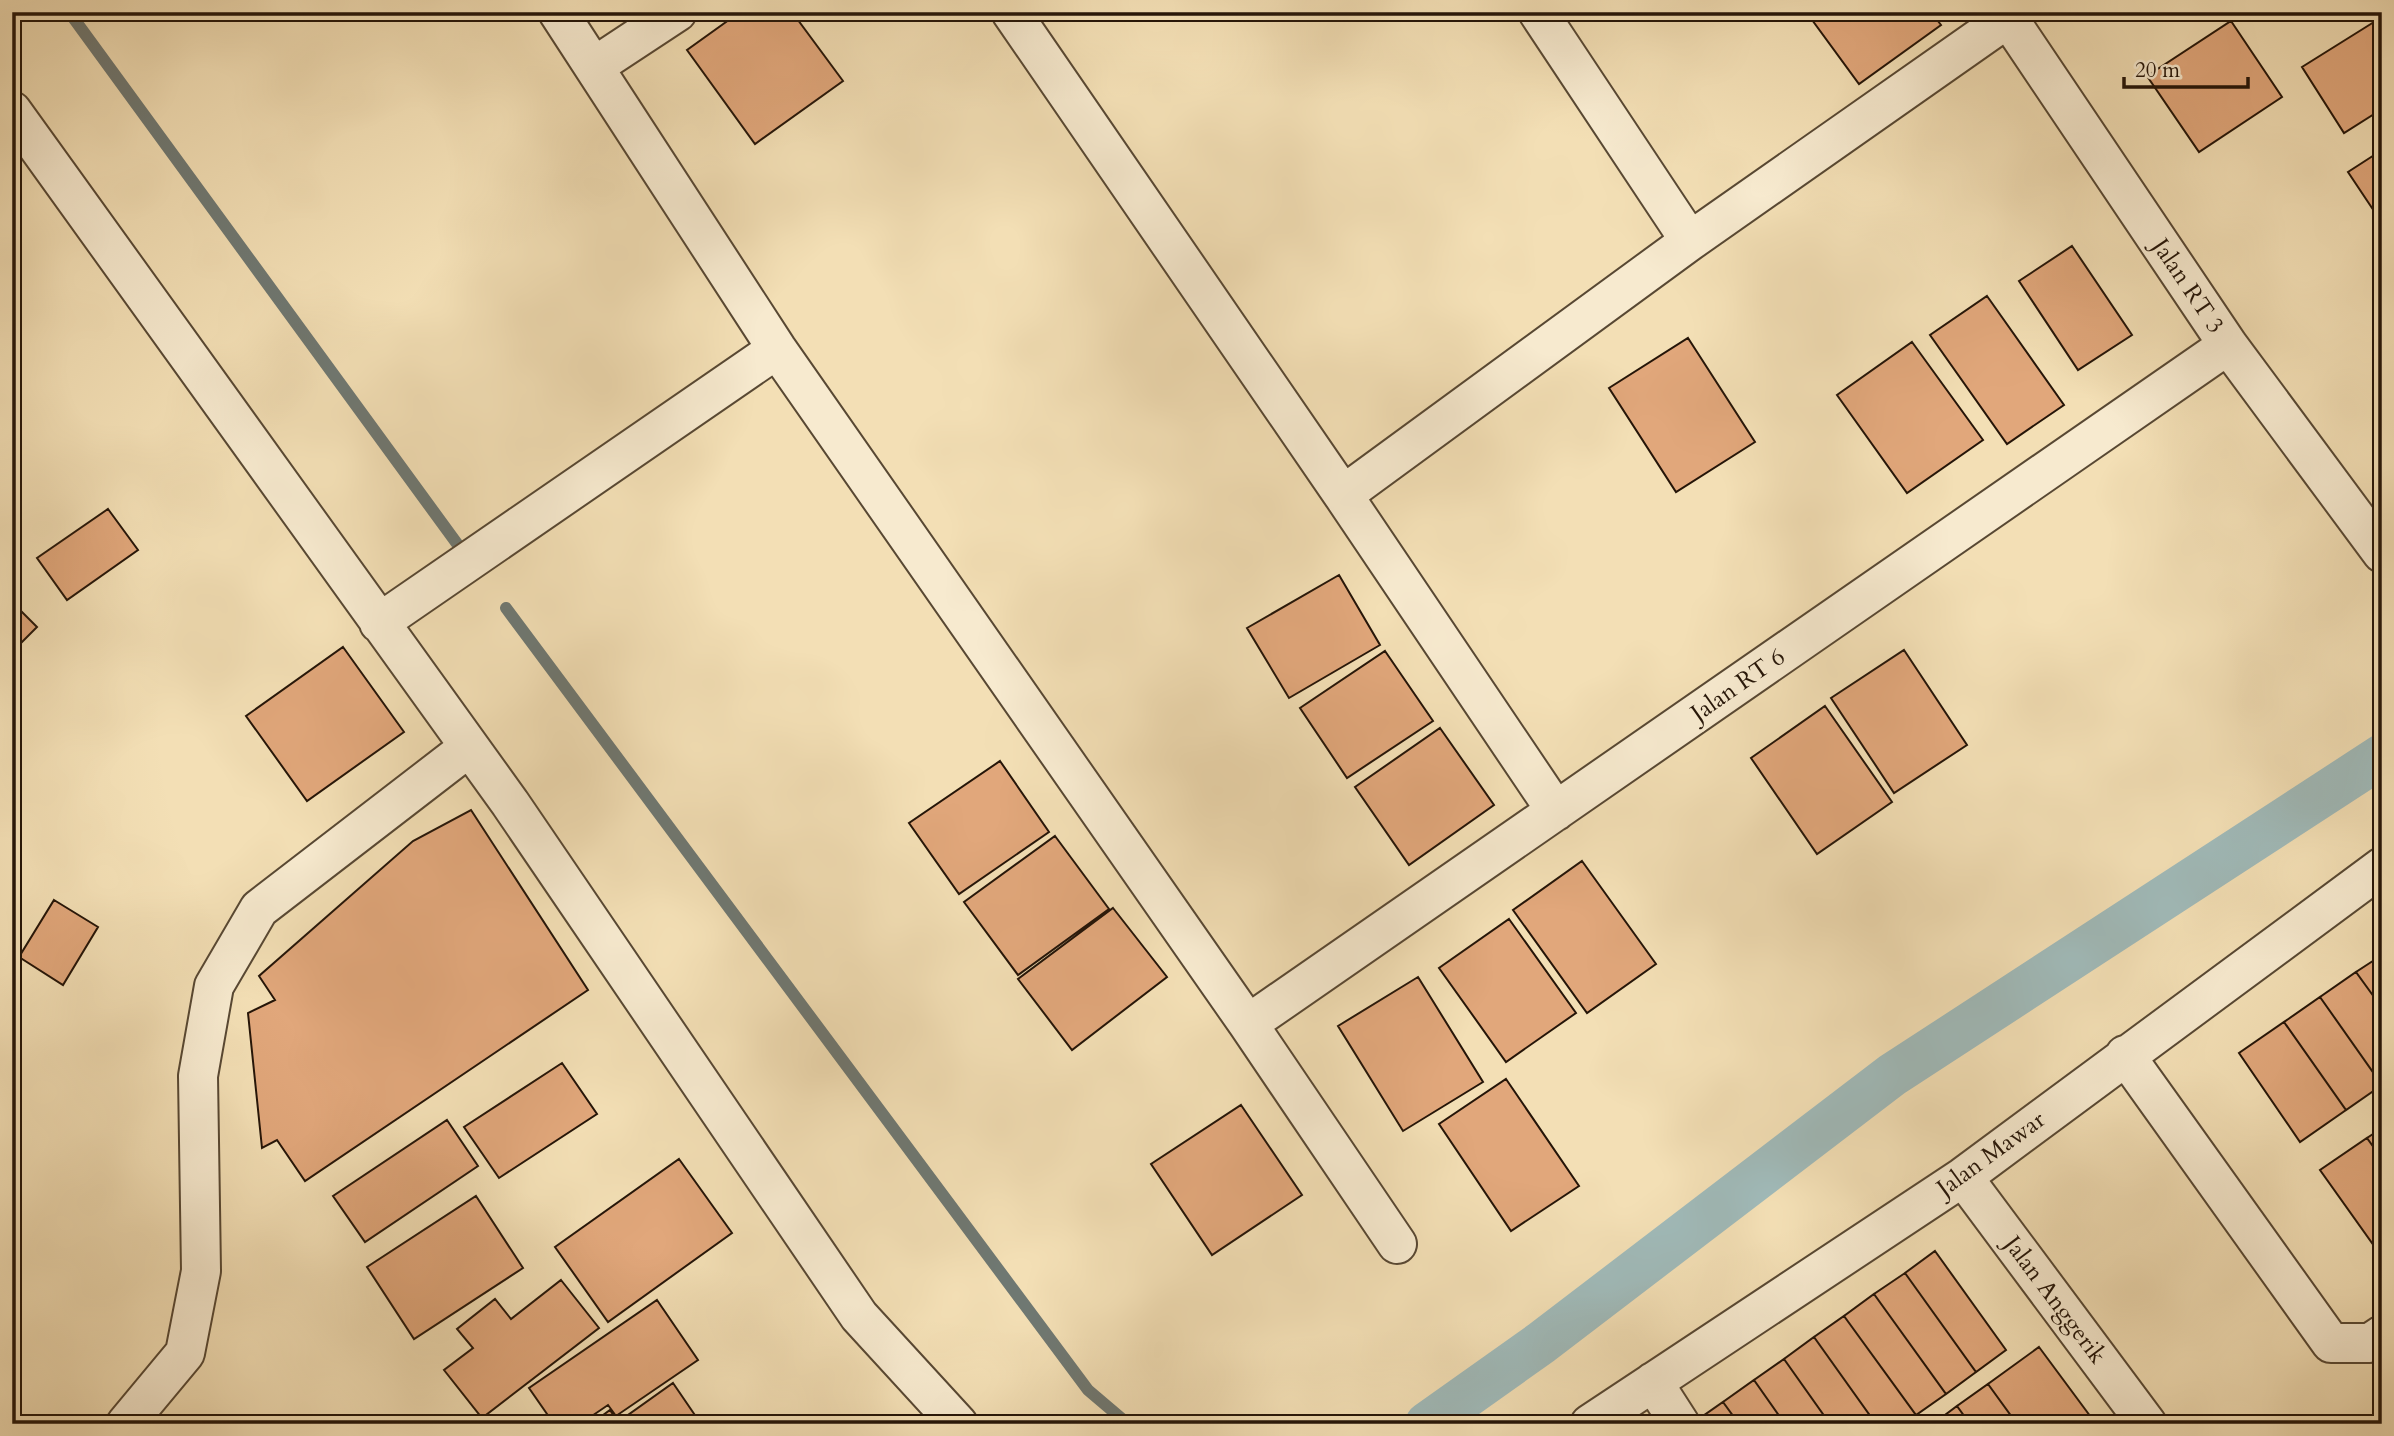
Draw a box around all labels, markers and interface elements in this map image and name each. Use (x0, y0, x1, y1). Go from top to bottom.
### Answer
scale bar (2124, 46, 2249, 90)
text: 20 m (2135, 56, 2180, 85)
street label: Jalan RT 3 (2142, 230, 2232, 340)
street label: Jalan RT 6 (1682, 641, 1792, 731)
street label: Jalan Mawar (1928, 1103, 2052, 1206)
street label: Jalan Anggerik (1994, 1227, 2114, 1371)

